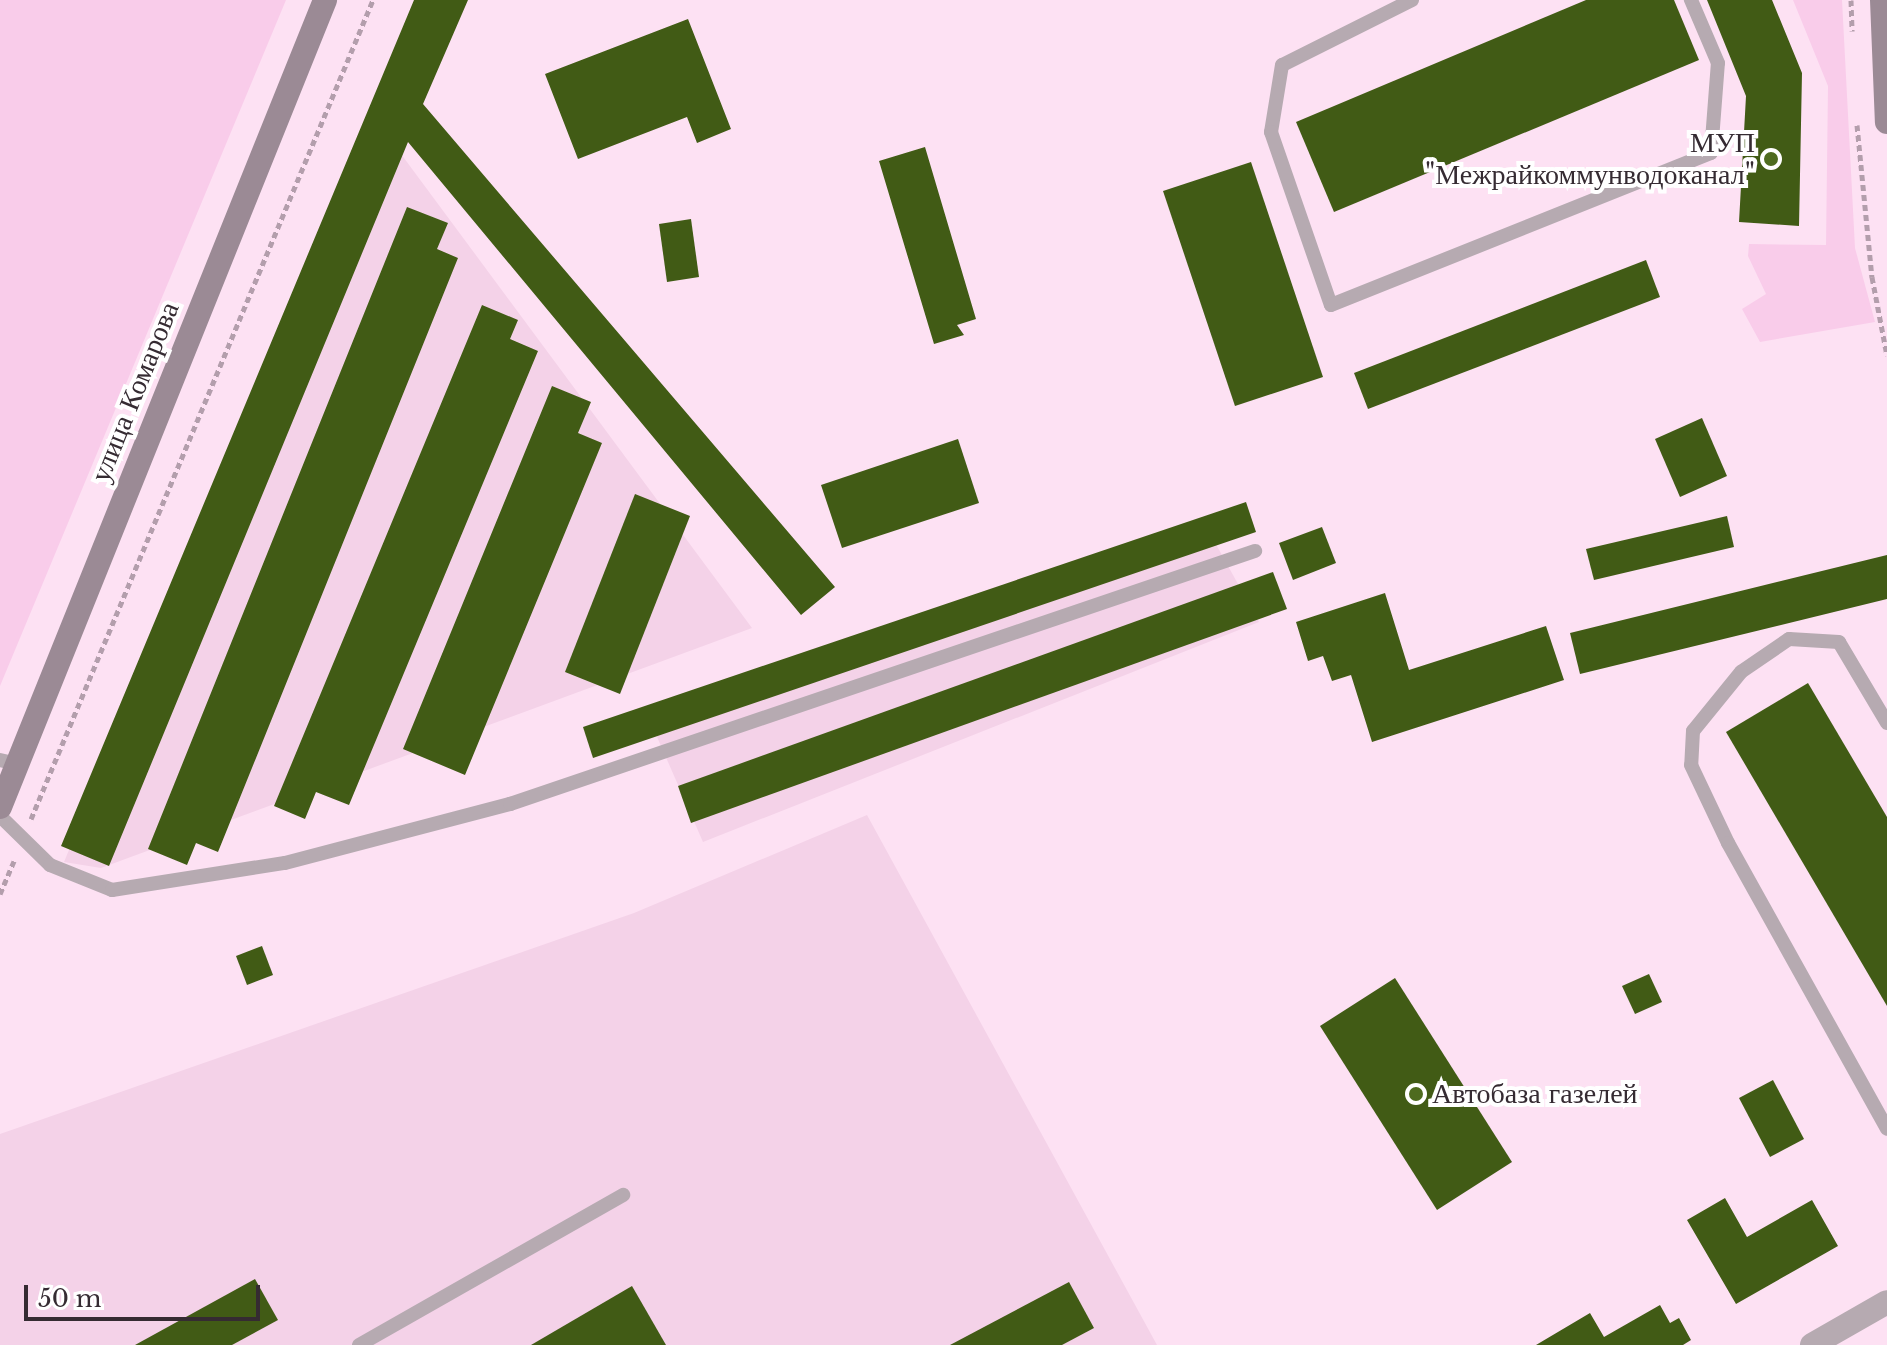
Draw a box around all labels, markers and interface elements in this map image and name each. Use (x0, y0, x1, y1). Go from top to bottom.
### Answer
place label: МУП "Межрайкоммунводоканал" (1425, 126, 1755, 192)
marker: МУП "Межрайкоммунводоканал" (1762, 150, 1780, 168)
street label: улица Комарова (84, 297, 186, 487)
place label: Автобаза газелей (1432, 1077, 1638, 1111)
marker: Автобаза газелей (1407, 1085, 1425, 1103)
scale bar (28, 1269, 264, 1319)
text: 50 m (38, 1284, 101, 1313)

